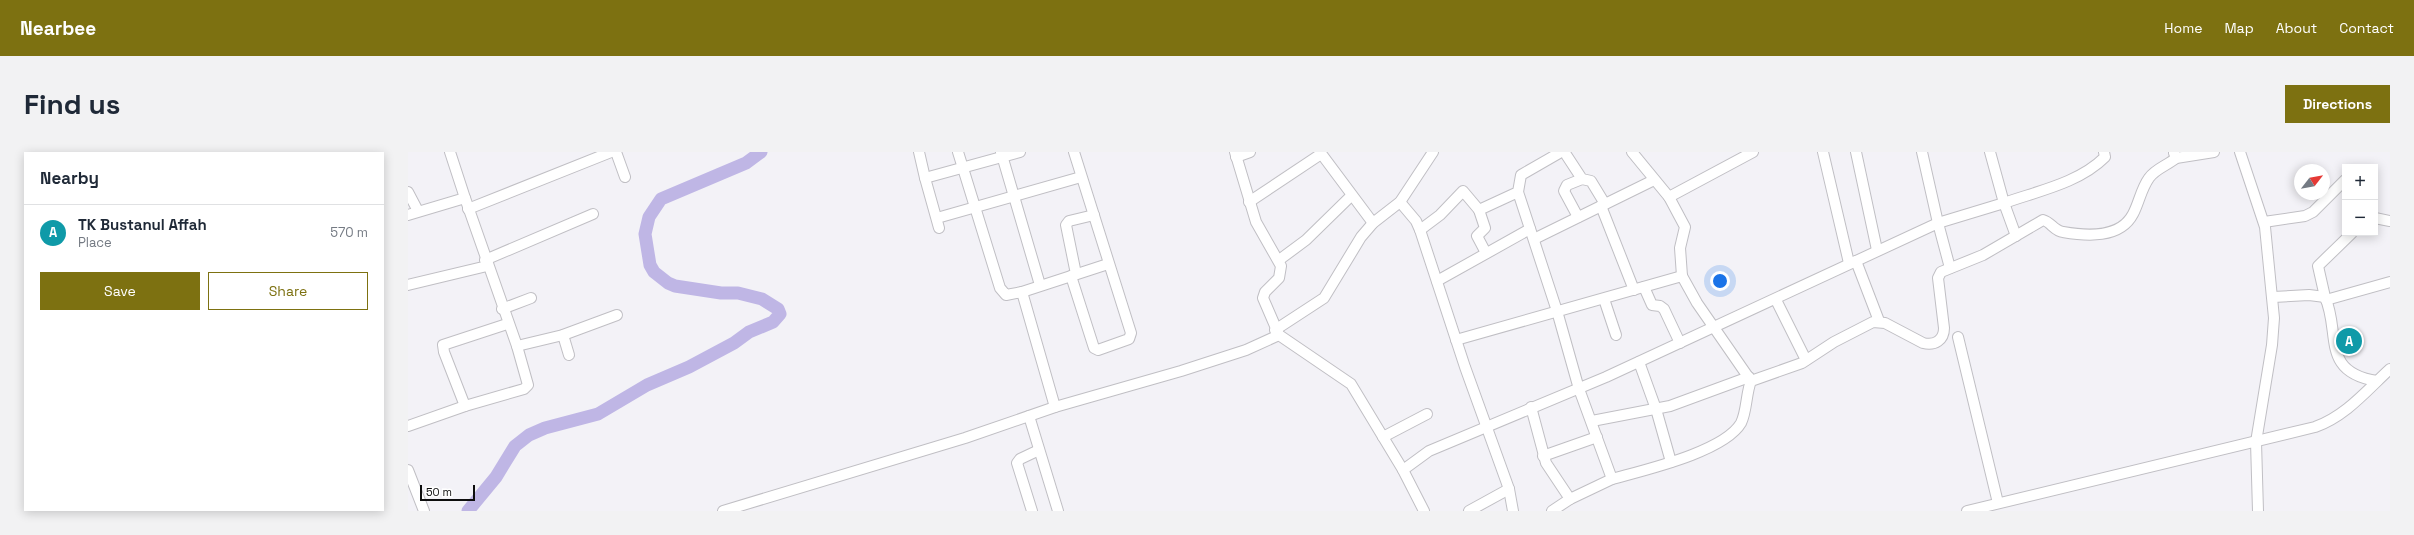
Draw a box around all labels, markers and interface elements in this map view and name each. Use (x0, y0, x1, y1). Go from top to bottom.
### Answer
text: Nearbee (20, 16, 96, 41)
text: Home (2164, 19, 2202, 37)
text: Map (2224, 19, 2254, 37)
text: About (2276, 19, 2317, 37)
text: Contact (2339, 19, 2394, 37)
button: Directions (2285, 85, 2390, 123)
text: Find us (24, 86, 121, 122)
north arrow (2294, 164, 2330, 200)
map controls (2342, 164, 2378, 236)
button: + (2342, 164, 2378, 200)
text: Nearby (40, 167, 99, 189)
button: − (2342, 200, 2378, 236)
text: TK Bustanul Affah (78, 215, 207, 234)
text: A (49, 224, 57, 241)
text: 570 m (330, 224, 368, 241)
text: Place (78, 234, 112, 251)
your location (1710, 271, 1730, 291)
button: Save (40, 272, 200, 310)
button: Share (208, 272, 368, 310)
pin: A (2336, 326, 2362, 356)
scale bar (420, 483, 475, 502)
text: 50 m (426, 485, 452, 499)

